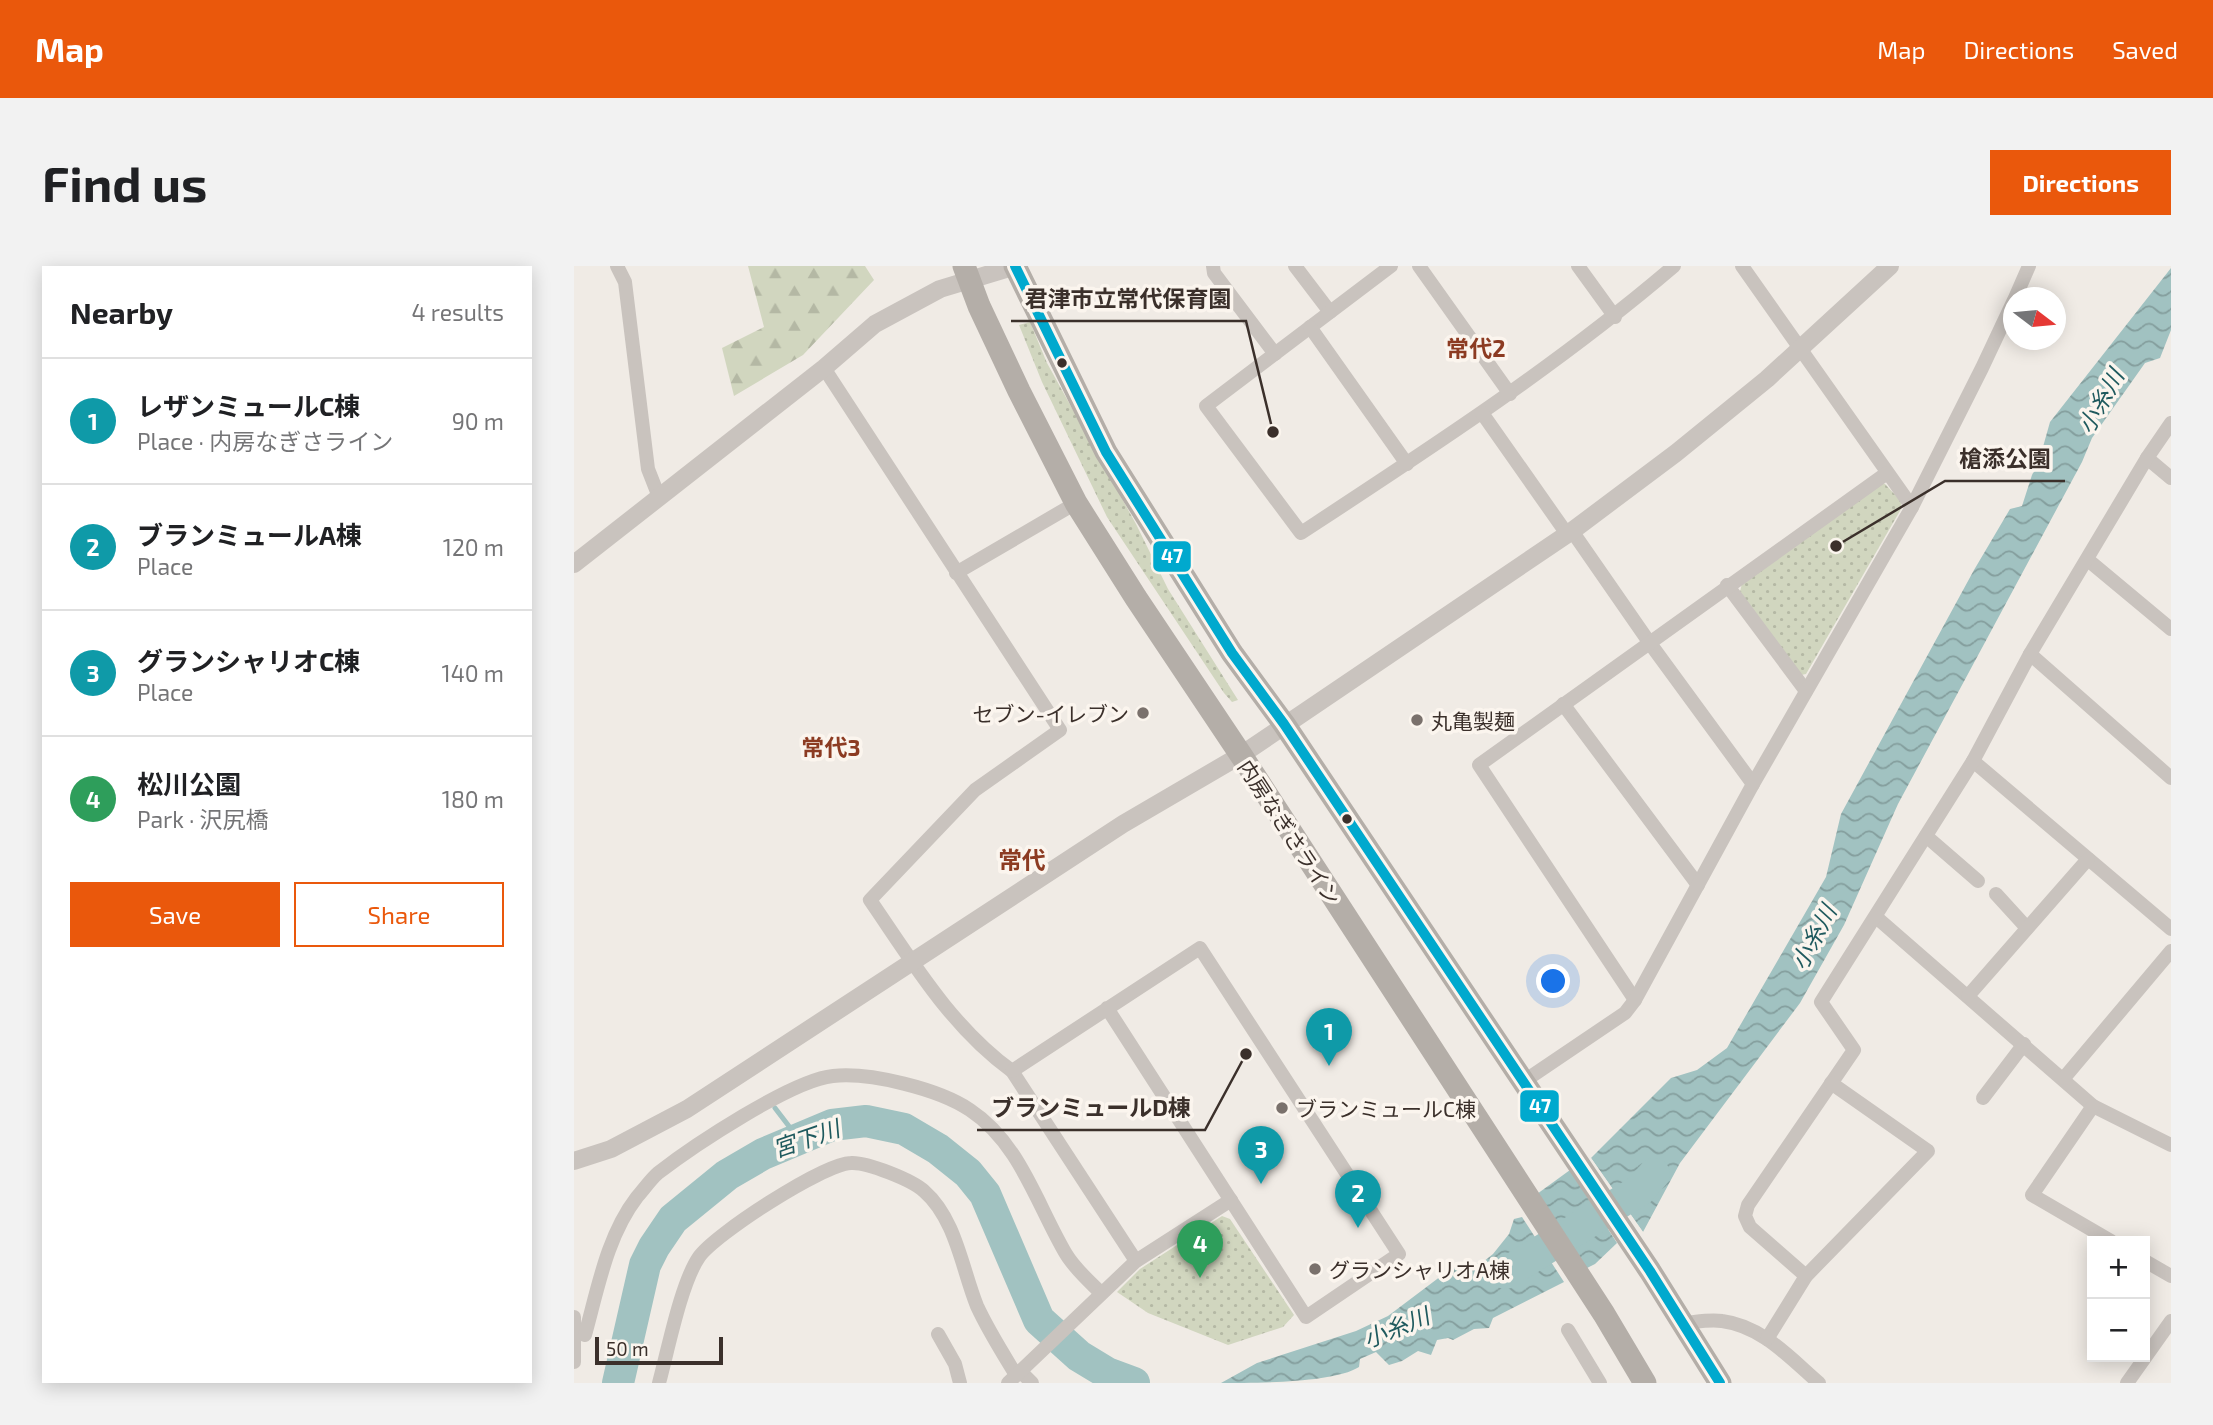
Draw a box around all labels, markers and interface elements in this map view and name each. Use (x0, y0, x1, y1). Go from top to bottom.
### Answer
text: Map (35, 29, 104, 69)
text: Map (1877, 35, 1925, 64)
text: Directions (1963, 35, 2074, 64)
text: Saved (2112, 35, 2178, 64)
button: Directions (1990, 150, 2171, 215)
text: Find us (42, 153, 207, 212)
callout: 君津市立常代保育園 (1011, 277, 1246, 321)
text: 君津市立常代保育園 (1025, 284, 1232, 312)
north arrow (2003, 287, 2066, 350)
text: Nearby (70, 294, 173, 330)
text: 4 results (412, 298, 504, 326)
district label: 常代2 (1446, 334, 1506, 362)
unlabelled marker (1055, 356, 1069, 370)
water label: 小糸川 (2071, 361, 2130, 438)
text: レザンミュールC棟 (137, 390, 360, 421)
text: 1 (88, 407, 98, 435)
text: 90 m (452, 407, 504, 435)
text: Place · 内房なぎさライン (137, 427, 393, 455)
callout: 槍添公園 (1945, 437, 2065, 481)
text: 槍添公園 (1959, 444, 2051, 472)
text: ブランミュールA棟 (137, 519, 362, 550)
text: 2 (86, 533, 100, 561)
text: 120 m (443, 533, 504, 561)
line badge: 47 (1152, 540, 1192, 573)
text: 47 (1161, 544, 1183, 567)
text: Place (137, 552, 193, 580)
text: グランシャリオC棟 (137, 645, 360, 676)
text: 3 (86, 659, 100, 687)
text: 140 m (442, 659, 504, 687)
text: Place (137, 678, 193, 706)
place label: セブン-イレブン (973, 701, 1129, 726)
marker: セブン-イレブン (1135, 705, 1151, 721)
place label: 丸亀製麺 (1431, 708, 1515, 733)
marker: 丸亀製麺 (1409, 712, 1425, 728)
district label: 常代3 (801, 733, 861, 761)
street label: 内房なぎさライン (1234, 755, 1346, 909)
text: 松川公園 (137, 768, 241, 799)
text: 4 (86, 785, 100, 813)
text: 180 m (442, 785, 504, 813)
text: Park · 沢尻橋 (137, 805, 269, 833)
unlabelled marker (1340, 812, 1354, 826)
district label: 常代 (998, 845, 1046, 874)
button: Save (70, 882, 280, 947)
button: Share (294, 882, 504, 947)
water label: 小糸川 (1784, 897, 1843, 974)
your location (1536, 964, 1570, 998)
pin: 1 (1306, 1008, 1352, 1066)
callout: ブランミュールD棟 (977, 1086, 1205, 1130)
line badge: 47 (1519, 1089, 1560, 1123)
text: ブランミュールD棟 (991, 1093, 1191, 1121)
text: 47 (1529, 1094, 1551, 1117)
place label: ブランミュールC棟 (1296, 1096, 1476, 1121)
marker: ブランミュールC棟 (1274, 1100, 1290, 1116)
water label: 宮下川 (769, 1113, 846, 1162)
pin: 3 (1238, 1126, 1284, 1184)
pin: 2 (1335, 1170, 1381, 1228)
pin: 4 (1177, 1220, 1223, 1278)
map controls (2087, 1236, 2150, 1362)
button: + (2087, 1236, 2150, 1299)
place label: グランシャリオA棟 (1329, 1257, 1510, 1282)
marker: グランシャリオA棟 (1307, 1261, 1323, 1277)
button: − (2087, 1299, 2150, 1362)
water label: 小糸川 (1359, 1300, 1436, 1353)
scale bar (595, 1334, 723, 1366)
text: 50 m (606, 1337, 649, 1360)

